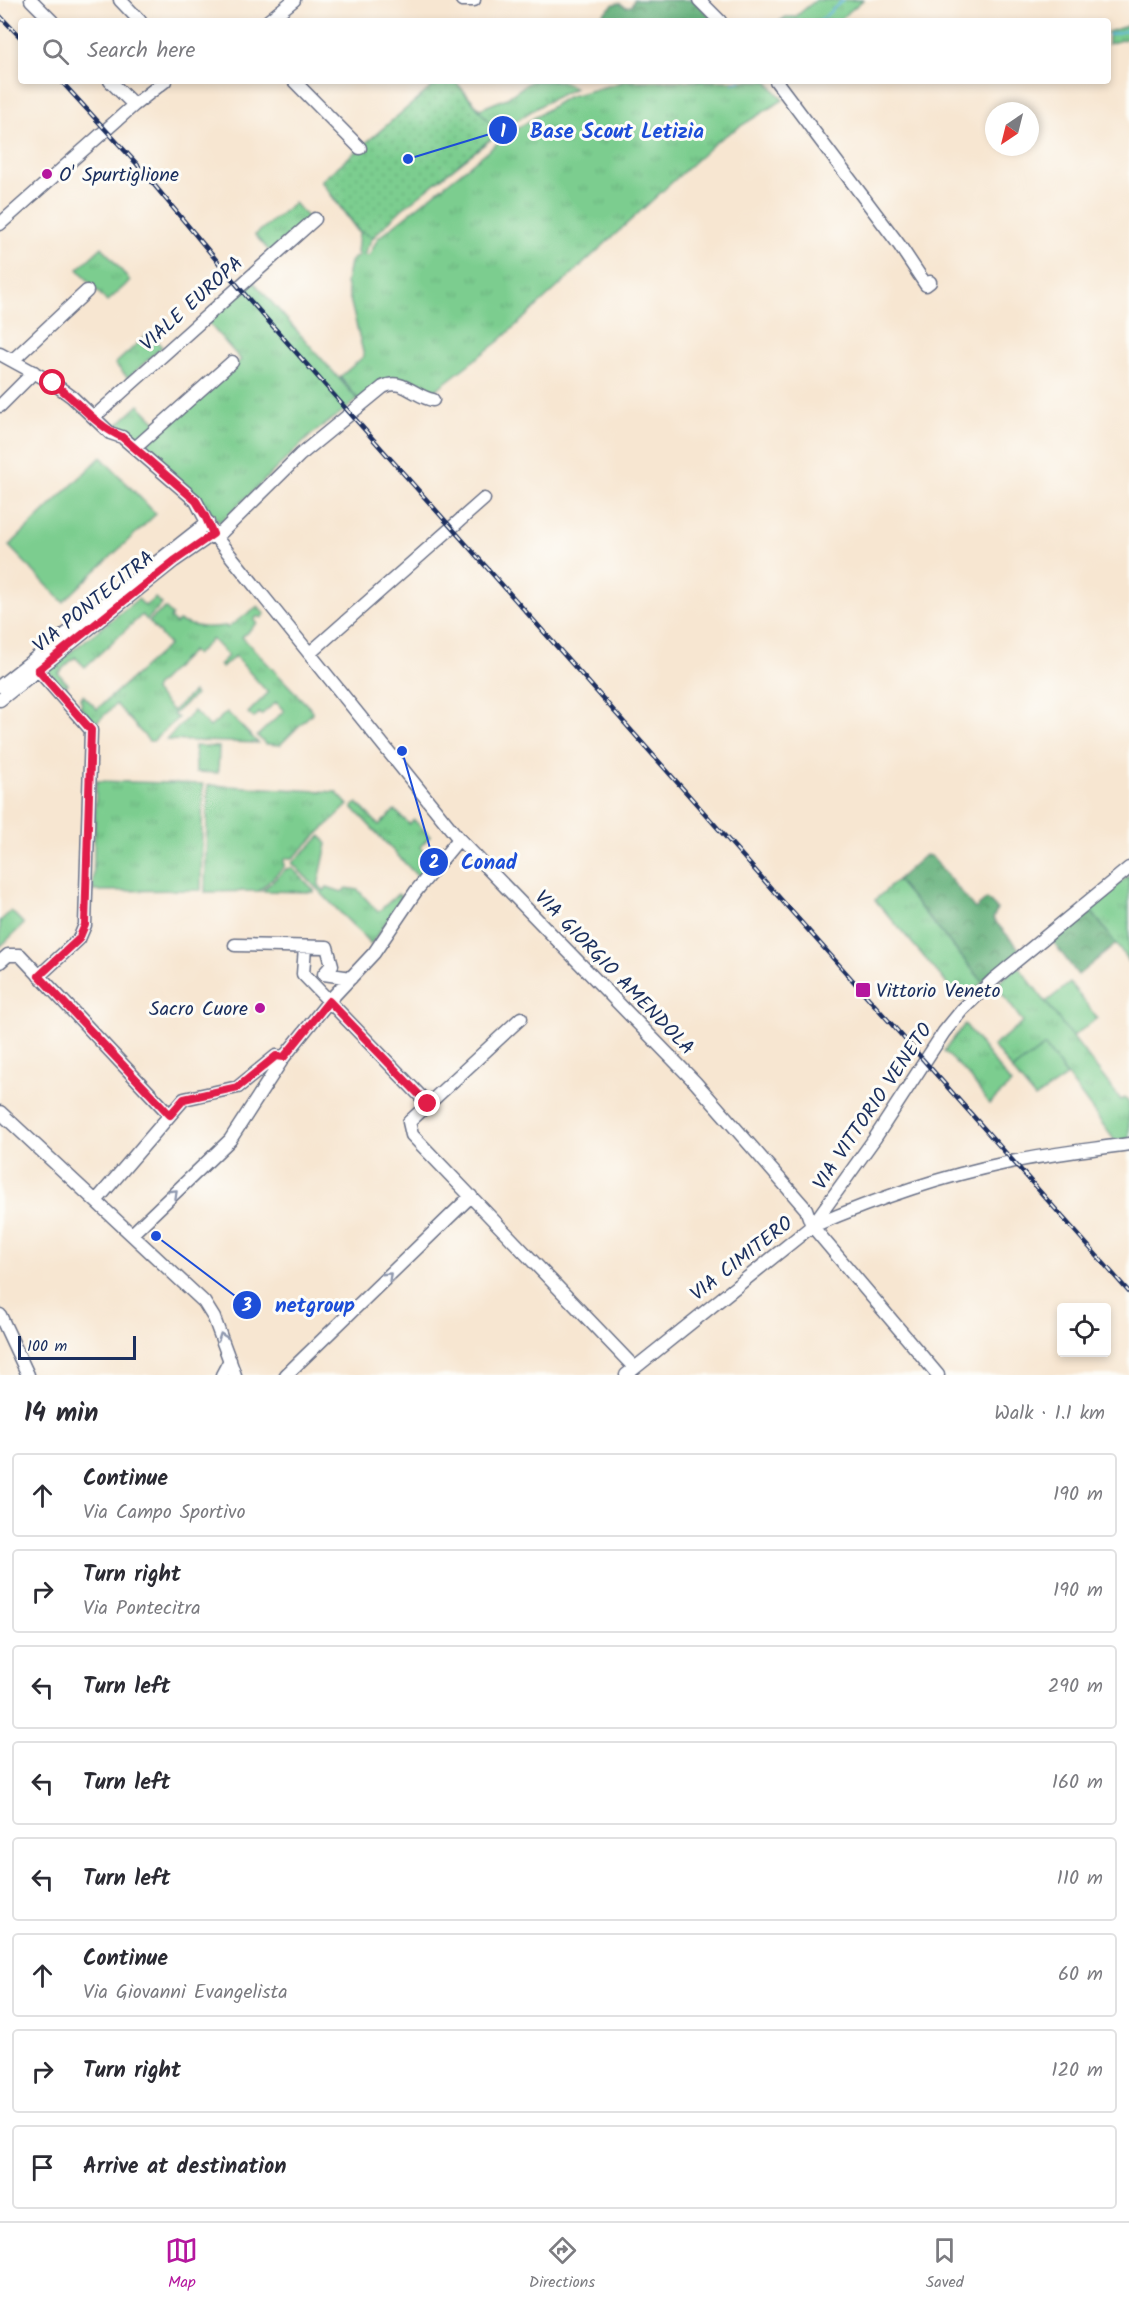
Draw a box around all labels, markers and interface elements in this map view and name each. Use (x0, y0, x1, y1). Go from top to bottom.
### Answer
search box (18, 18, 1111, 84)
text: Search here (87, 34, 195, 69)
icon: search (39, 35, 72, 68)
north arrow (985, 102, 1039, 156)
callout: Base Scout Letizia (488, 111, 716, 150)
text: Base Scout Letizia (530, 116, 704, 149)
text: 1 (500, 118, 506, 147)
place label: O' Spurtiglione (59, 160, 179, 192)
marker: O' Spurtiglione (40, 167, 54, 181)
street label: VIALE EUROPA (133, 249, 251, 360)
route start (39, 369, 65, 395)
street label: VIA PONTECITRA (26, 543, 162, 662)
callout: Conad (419, 842, 529, 881)
text: Conad (461, 847, 518, 880)
text: 2 (429, 849, 439, 878)
street label: VIA GIORGIO AMENDOLA (526, 883, 701, 1063)
place label: Vittorio Veneto (876, 976, 1001, 1008)
marker: Vittorio Veneto (854, 981, 872, 999)
place label: Sacro Cuore (149, 994, 248, 1026)
marker: Sacro Cuore (253, 1001, 267, 1015)
street label: VIA VITTORIO VENETO (806, 1017, 942, 1197)
route end (414, 1090, 440, 1116)
one-way arrow (167, 1190, 178, 1201)
street label: VIA CIMITERO (684, 1209, 801, 1310)
one-way arrow (381, 1272, 392, 1283)
callout: netgroup (232, 1286, 367, 1325)
text: netgroup (275, 1290, 355, 1323)
text: 3 (241, 1292, 252, 1321)
map controls (1057, 1303, 1111, 1357)
button: locate (1057, 1303, 1111, 1357)
scale bar (18, 1333, 136, 1360)
one-way arrow (216, 1333, 229, 1343)
text: 100 m (27, 1334, 67, 1359)
text: 14 min (24, 1393, 99, 1435)
text: Walk · 1.1 km (994, 1398, 1105, 1430)
text: Continue (83, 1462, 168, 1497)
icon: ahead (26, 1479, 59, 1512)
text: 190 m (1053, 1479, 1103, 1511)
text: Via Campo Sportivo (83, 1497, 246, 1529)
text: Turn right (83, 1558, 181, 1593)
icon: right (26, 1575, 59, 1608)
text: 190 m (1053, 1575, 1103, 1607)
text: Via Pontecitra (83, 1593, 201, 1625)
text: Turn left (83, 1670, 170, 1705)
icon: left (26, 1671, 59, 1704)
text: 290 m (1048, 1671, 1103, 1703)
text: Turn left (83, 1766, 170, 1801)
icon: left (26, 1767, 59, 1800)
text: 160 m (1052, 1767, 1103, 1799)
text: Turn left (83, 1862, 170, 1897)
icon: left (26, 1863, 59, 1896)
text: 110 m (1057, 1863, 1103, 1895)
text: Continue (83, 1942, 168, 1977)
icon: ahead (26, 1959, 59, 1992)
text: 60 m (1058, 1959, 1103, 1991)
text: Via Giovanni Evangelista (83, 1977, 288, 2009)
text: Turn right (83, 2054, 181, 2089)
icon: right (26, 2055, 59, 2088)
text: 120 m (1051, 2055, 1103, 2087)
text: Arrive at destination (83, 2150, 286, 2185)
icon: arrive (26, 2151, 59, 2184)
tab: Map (165, 2234, 198, 2295)
tab: Directions (529, 2234, 595, 2295)
tab: Saved (926, 2234, 964, 2295)

